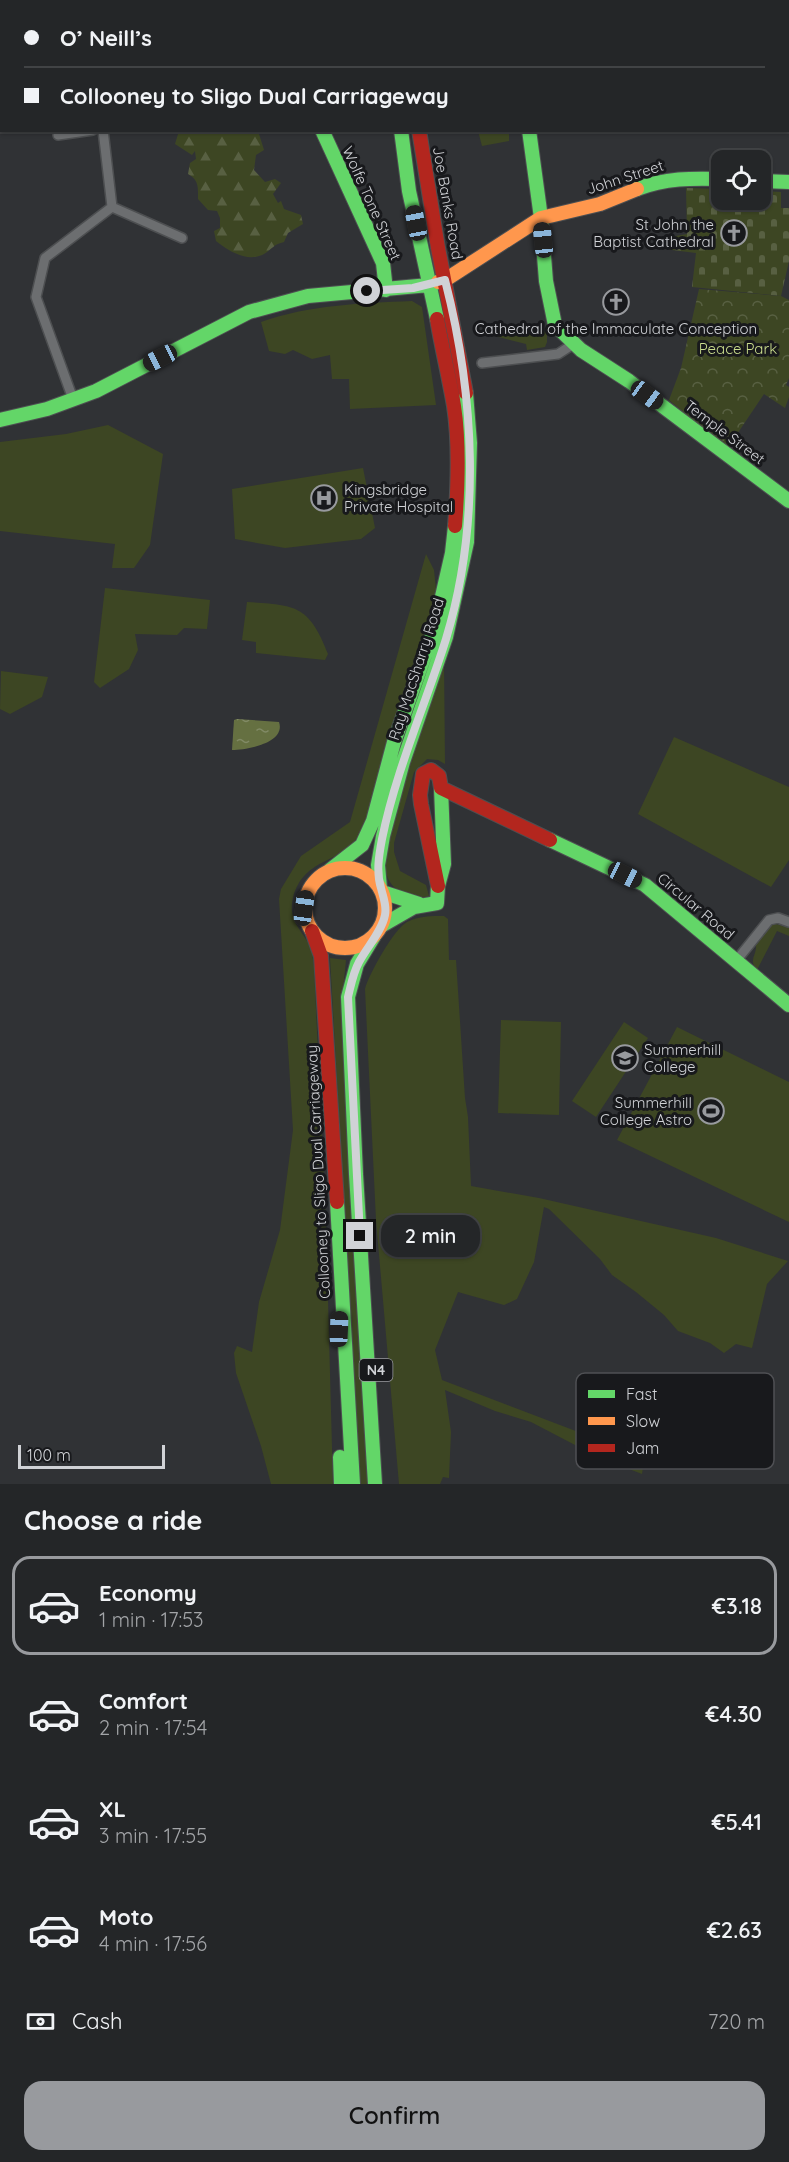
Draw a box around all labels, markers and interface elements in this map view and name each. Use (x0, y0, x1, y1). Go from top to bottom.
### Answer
text: O’ Neill’s (60, 24, 152, 52)
text: Collooney to Sligo Dual Carriageway (60, 82, 449, 110)
street label: Wolfe Tone Street (338, 143, 406, 263)
street label: Joe Banks Road (429, 145, 467, 261)
map controls (711, 150, 771, 210)
button: locate (711, 150, 771, 210)
street label: John Street (584, 156, 666, 198)
car (404, 204, 428, 242)
place label: St John the Baptist Cathedral (593, 215, 714, 251)
church icon: St John the Baptist Cathedral (719, 218, 749, 248)
car (532, 221, 554, 259)
route start (353, 277, 380, 304)
church icon: Cathedral of the Immaculate Conception (601, 287, 631, 317)
place label: Cathedral of the Immaculate Conception (475, 319, 757, 338)
park label: Peace Park (699, 339, 777, 358)
car (140, 342, 180, 374)
car (627, 377, 667, 413)
street label: Temple Street (681, 396, 769, 468)
place label: Kingsbridge Private Hospital (344, 480, 453, 516)
hospital icon: Kingsbridge Private Hospital (309, 483, 339, 513)
street label: Ray MacSharry Road (384, 595, 448, 743)
car (605, 859, 645, 891)
street label: Circular Road (654, 868, 738, 944)
car (293, 889, 315, 927)
place label: Summerhill College (644, 1040, 721, 1076)
school or university icon: Summerhill College (610, 1043, 640, 1073)
street label: Collooney to Sligo Dual Carriageway (302, 1045, 334, 1299)
place label: Summerhill College Astro (600, 1093, 692, 1129)
sports icon: Summerhill College Astro (696, 1096, 726, 1126)
callout: 2 min (381, 1215, 480, 1257)
route end (346, 1222, 373, 1249)
text: 2 min (405, 1223, 456, 1248)
car (329, 1311, 349, 1347)
road number: N4 (360, 1359, 392, 1381)
legend (576, 1373, 774, 1469)
text: Fast (626, 1384, 657, 1404)
text: Slow (626, 1411, 660, 1431)
text: Jam (626, 1438, 659, 1458)
scale bar (18, 1442, 165, 1470)
text: 100 m (27, 1445, 71, 1465)
text: Choose a ride (24, 1503, 202, 1537)
icon: car (27, 1579, 81, 1633)
text: Economy (99, 1579, 197, 1607)
text: €3.18 (712, 1592, 762, 1620)
text: 1 min · 17:53 (99, 1607, 204, 1632)
icon: car (27, 1687, 81, 1741)
text: Comfort (99, 1687, 188, 1715)
text: €4.30 (705, 1700, 762, 1728)
text: 2 min · 17:54 (99, 1715, 207, 1740)
icon: car (27, 1795, 81, 1849)
text: XL (99, 1795, 126, 1823)
text: €5.41 (711, 1808, 762, 1836)
text: 3 min · 17:55 (99, 1823, 207, 1848)
icon: car (27, 1903, 81, 1957)
text: Moto (99, 1903, 153, 1931)
text: €2.63 (707, 1916, 762, 1944)
text: 4 min · 17:56 (99, 1931, 207, 1956)
icon: cash (24, 2005, 57, 2038)
text: Cash (72, 2007, 123, 2035)
text: 720 m (708, 2009, 765, 2034)
button: Confirm (24, 2081, 765, 2150)

